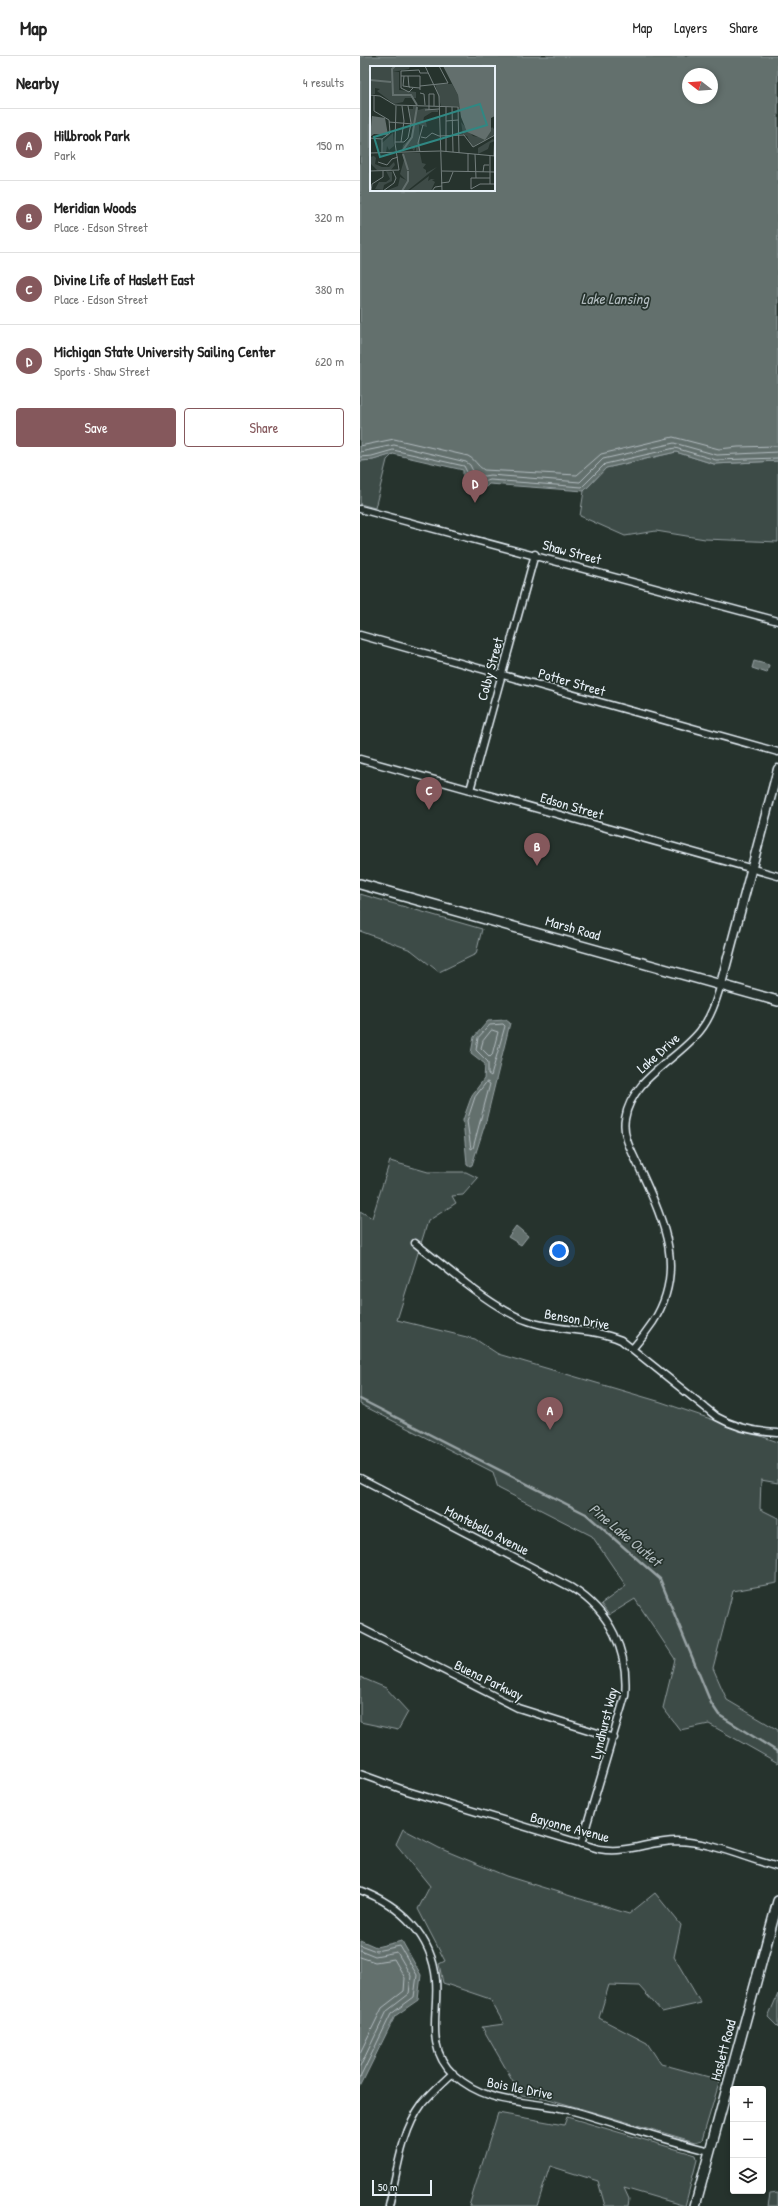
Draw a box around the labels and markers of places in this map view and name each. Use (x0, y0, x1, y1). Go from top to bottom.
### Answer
pin: D (462, 470, 488, 503)
pin: C (416, 777, 442, 810)
pin: B (524, 833, 550, 866)
pin: A (537, 1397, 563, 1430)

